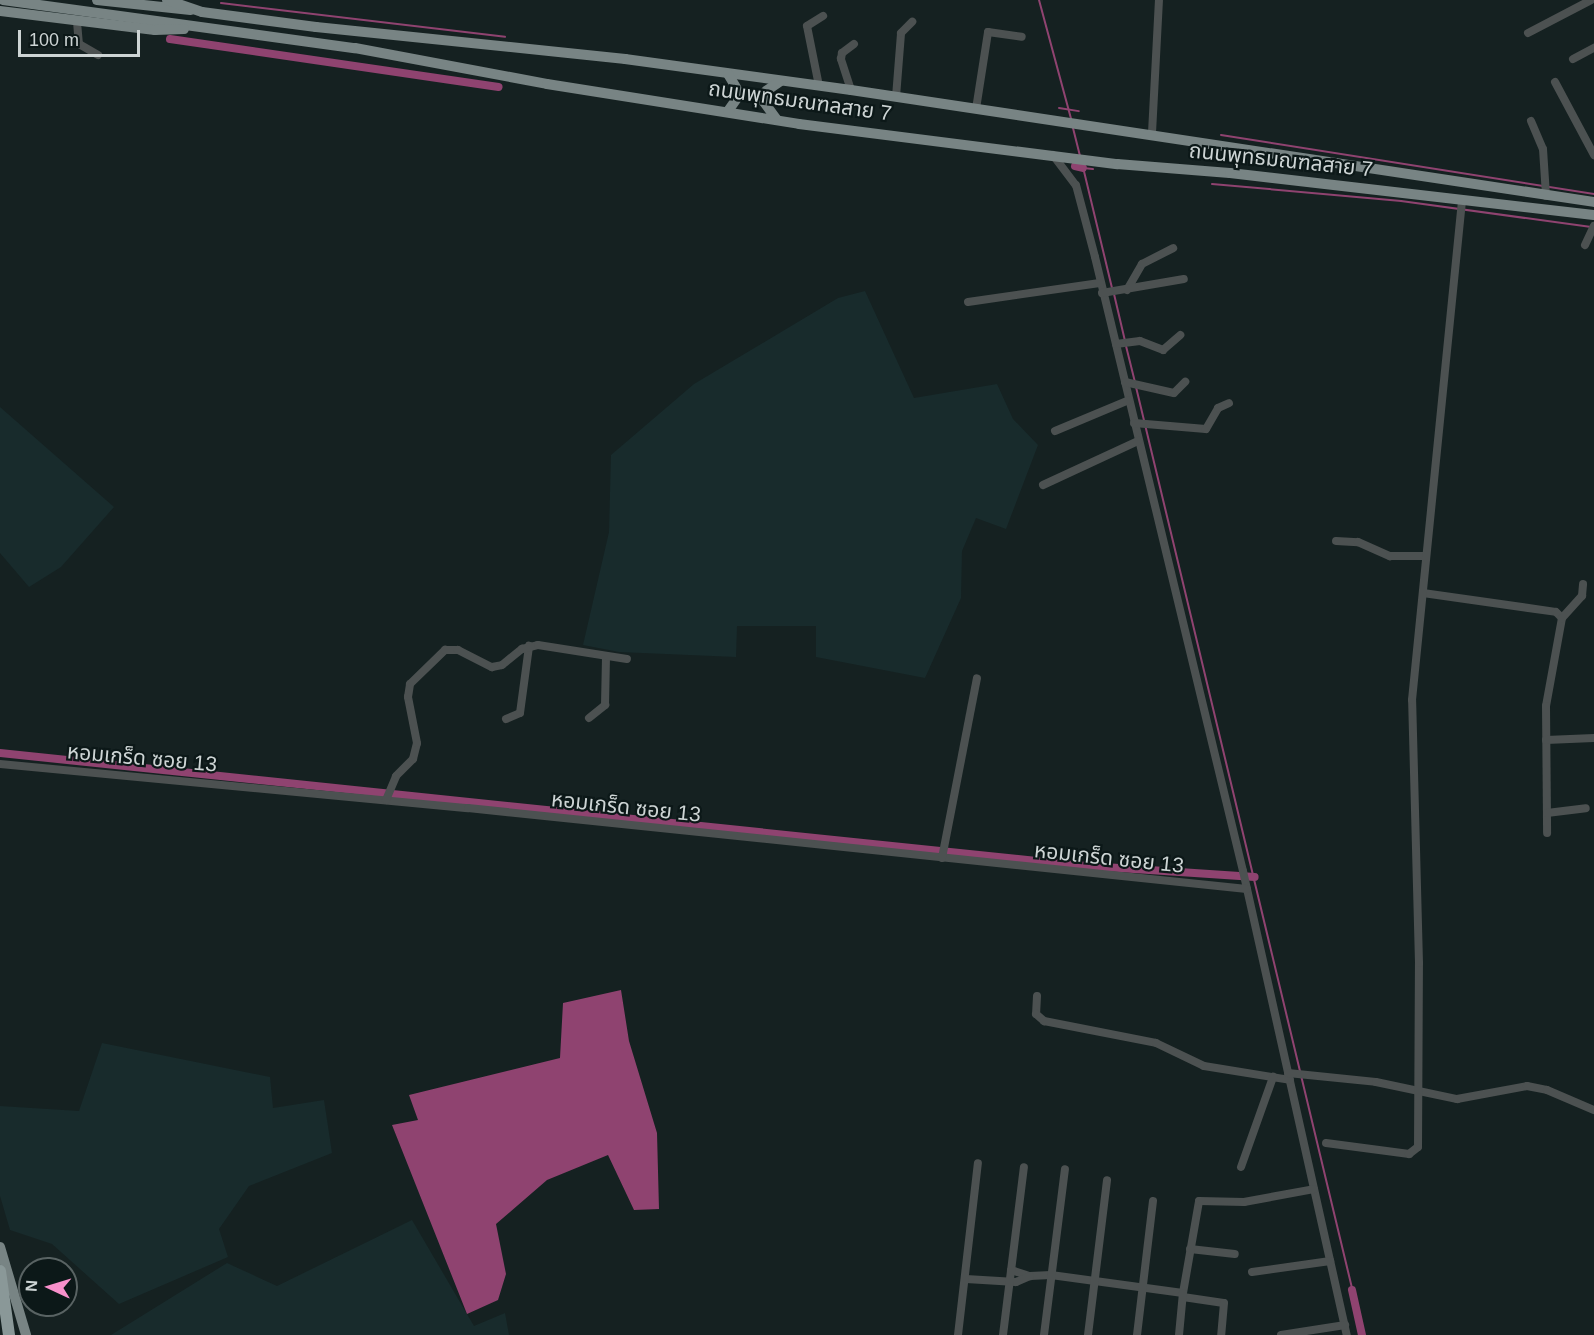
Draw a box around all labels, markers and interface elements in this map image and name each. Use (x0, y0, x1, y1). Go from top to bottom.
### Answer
scale bar (21, 18, 142, 56)
text: 100 m (29, 30, 79, 50)
street label: ถนนพุทธมณฑลสาย 7 (707, 76, 893, 126)
street label: ถนนพุทธมณฑลสาย 7 (1188, 138, 1374, 182)
street label: หอมเกร็ด ซอย 13 (66, 739, 218, 777)
street label: หอมเกร็ด ซอย 13 (550, 787, 702, 827)
street label: หอมเกร็ด ซอย 13 (1033, 838, 1185, 878)
north arrow (18, 1257, 78, 1317)
text: N (23, 1279, 40, 1292)

